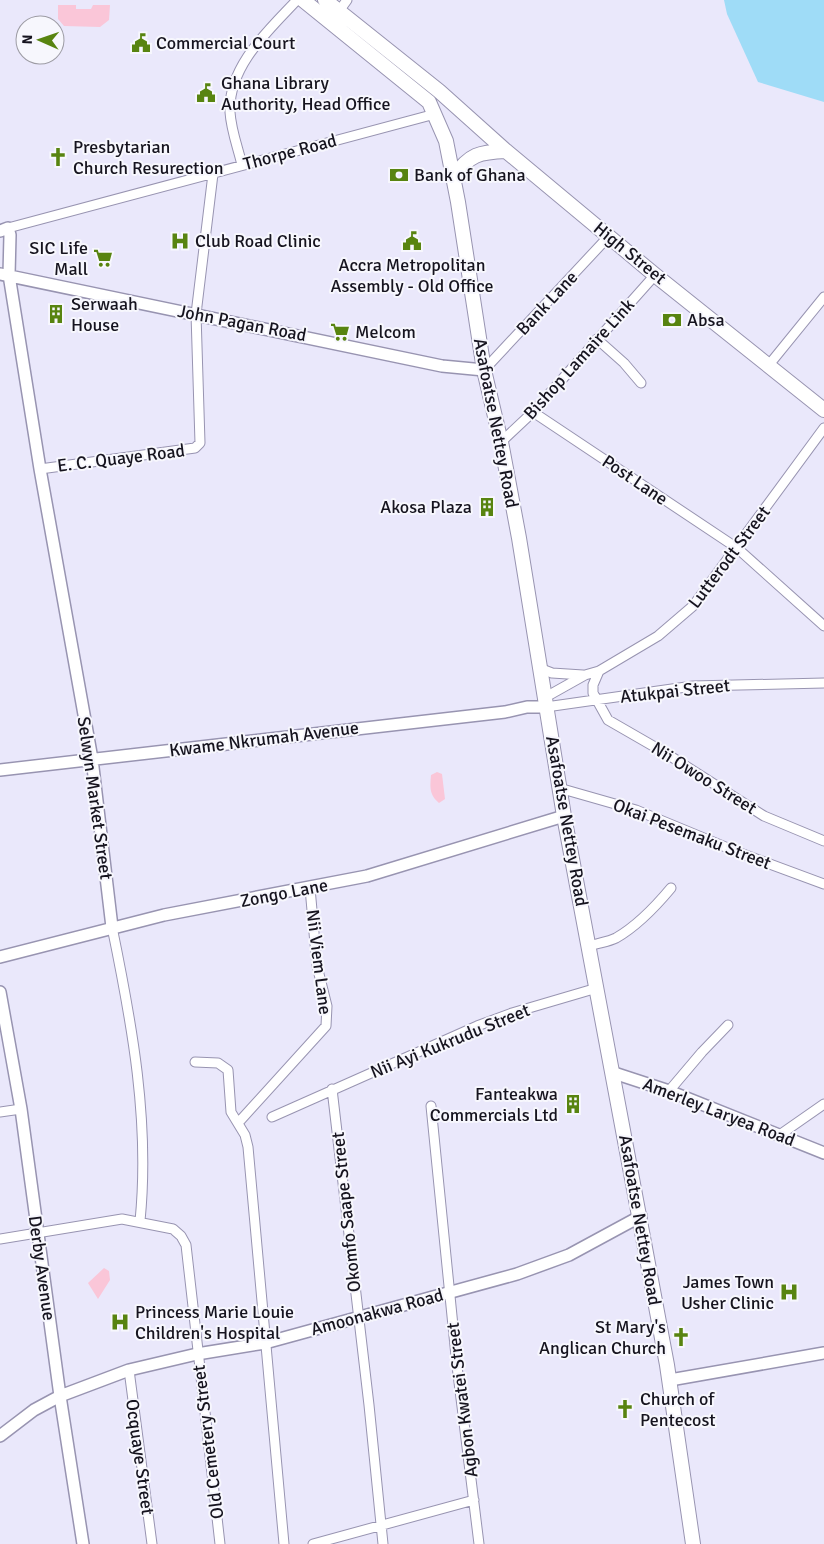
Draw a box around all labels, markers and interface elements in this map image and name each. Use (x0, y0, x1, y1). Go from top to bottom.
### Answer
north arrow (15, 15, 65, 65)
public building icon: Commercial Court (130, 32, 152, 54)
place label: Commercial Court (156, 32, 295, 54)
text: N (19, 34, 36, 45)
place label: Ghana Library Authority, Head Office (221, 72, 390, 115)
public building icon: Ghana Library Authority, Head Office (195, 82, 217, 104)
street label: Thorpe Road (241, 129, 339, 175)
place label: Presbytarian Church Resurection (73, 136, 224, 179)
church icon: Presbytarian Church Resurection (47, 146, 69, 168)
bank icon: Bank of Ghana (388, 164, 410, 186)
place label: Bank of Ghana (414, 164, 526, 186)
street label: High Street (589, 217, 671, 289)
hospital icon: Club Road Clinic (169, 230, 191, 252)
place label: Club Road Clinic (195, 230, 321, 252)
public building icon: Accra Metropolitan Assembly - Old Office (401, 230, 423, 252)
place label: SIC Life Mall (29, 237, 88, 280)
supermarket icon: SIC Life Mall (92, 247, 114, 269)
place label: Accra Metropolitan Assembly - Old Office (330, 254, 494, 297)
street label: Bank Lane (512, 266, 582, 340)
place label: Serwaah House (71, 293, 138, 336)
street label: Bishop Lamaire Link (519, 294, 639, 424)
street label: John Pagan Road (176, 300, 308, 346)
building icon: Serwaah House (45, 303, 67, 325)
bank icon: Absa (661, 309, 683, 331)
place label: Absa (687, 309, 725, 331)
supermarket icon: Melcom (329, 321, 351, 343)
place label: Melcom (355, 321, 416, 343)
street label: Asafoatse Nettey Road (469, 336, 523, 510)
street label: E. C. Quaye Road (56, 439, 186, 477)
street label: Post Lane (598, 450, 672, 510)
place label: Akosa Plaza (380, 496, 472, 518)
building icon: Akosa Plaza (476, 496, 498, 518)
street label: Lutterodt Street (683, 501, 775, 613)
street label: Atukpai Street (619, 674, 731, 708)
street label: Selwyn Market Street (73, 715, 117, 881)
street label: Kwame Nkrumah Avenue (168, 716, 360, 762)
street label: Asafoatse Nettey Road (541, 734, 593, 908)
street label: Nii Owoo Street (647, 737, 761, 819)
street label: Okai Pesemaku Street (610, 794, 774, 874)
street label: Zongo Lane (238, 874, 330, 912)
street label: Nii Viem Lane (302, 908, 336, 1016)
street label: Nii Ayi Kukrudu Street (367, 999, 533, 1083)
street label: Amerley Laryea Road (640, 1073, 798, 1151)
place label: Fanteakwa Commercials Ltd (430, 1083, 558, 1126)
building icon: Fanteakwa Commercials Ltd (562, 1093, 584, 1115)
street label: Okomfo Saape Street (327, 1131, 365, 1293)
street label: Asafoatse Nettey Road (614, 1133, 666, 1307)
street label: Derby Avenue (24, 1214, 60, 1322)
place label: James Town Usher Clinic (681, 1271, 774, 1314)
hospital icon: James Town Usher Clinic (778, 1281, 800, 1303)
street label: Amoonakwa Road (308, 1284, 446, 1340)
place label: Princess Marie Louie Children's Hospital (135, 1301, 294, 1344)
hospital icon: Princess Marie Louie Children's Hospital (109, 1311, 131, 1333)
place label: St Mary's Anglican Church (539, 1316, 666, 1359)
street label: Agbon Kwatei Street (442, 1321, 482, 1479)
church icon: St Mary's Anglican Church (670, 1326, 692, 1348)
street label: Old Cemetery Street (188, 1364, 228, 1520)
place label: Church of Pentecost (640, 1388, 716, 1431)
street label: Ocquaye Street (121, 1398, 159, 1516)
church icon: Church of Pentecost (614, 1398, 636, 1420)

